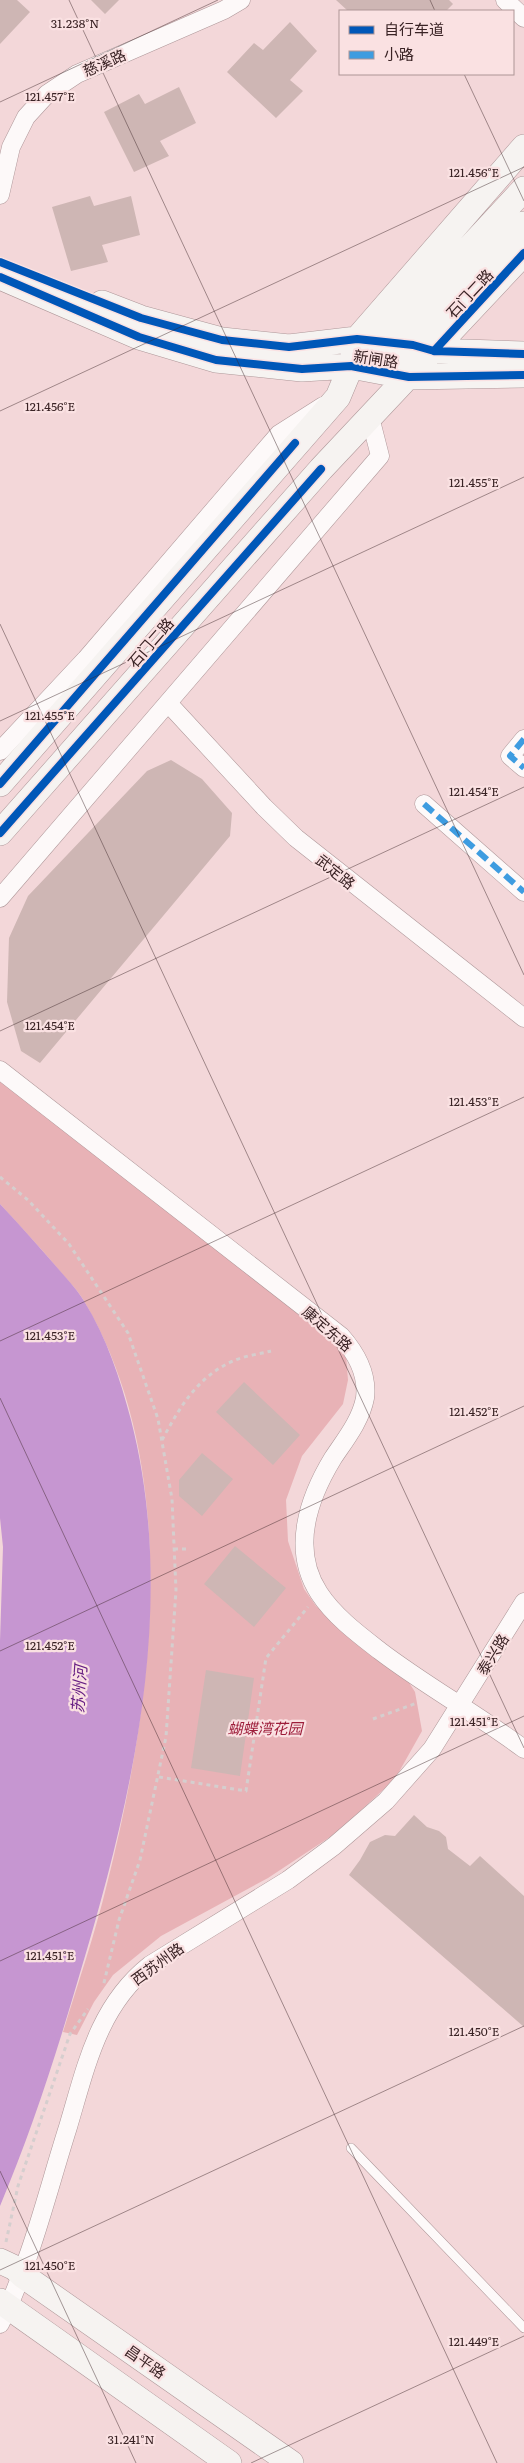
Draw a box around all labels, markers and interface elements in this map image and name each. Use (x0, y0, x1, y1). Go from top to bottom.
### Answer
legend (339, 10, 514, 75)
text: 31.238°N (51, 14, 99, 32)
text: 自行车道 (384, 17, 444, 40)
street label: 慈溪路 (79, 42, 129, 82)
text: 小路 (384, 42, 414, 65)
text: 121.457°E (25, 87, 75, 105)
text: 121.456°E (449, 163, 499, 181)
street label: 石门二路 (440, 263, 498, 323)
street label: 新闸路 (352, 343, 400, 373)
text: 121.456°E (25, 397, 75, 415)
text: 121.455°E (449, 473, 499, 491)
street label: 石门二路 (122, 612, 178, 672)
text: 121.455°E (25, 706, 75, 724)
text: 121.454°E (449, 782, 499, 800)
street label: 武定路 (311, 848, 361, 894)
text: 121.454°E (25, 1016, 75, 1034)
text: 121.453°E (449, 1092, 499, 1110)
street label: 康定东路 (298, 1300, 358, 1356)
text: 121.453°E (25, 1326, 75, 1344)
text: 121.452°E (449, 1402, 499, 1420)
street label: 泰兴路 (470, 1629, 514, 1679)
text: 121.452°E (25, 1636, 75, 1654)
water label: 苏州河 (64, 1661, 92, 1714)
text: 121.451°E (450, 1712, 499, 1730)
park label: 蝴蝶湾花园 (227, 1716, 304, 1739)
street label: 西苏州路 (126, 1936, 188, 1990)
text: 121.451°E (26, 1946, 75, 1964)
text: 121.450°E (449, 2022, 500, 2040)
text: 121.450°E (25, 2256, 76, 2274)
text: 121.449°E (449, 2332, 500, 2350)
street label: 昌平路 (121, 2339, 171, 2383)
text: 31.241°N (108, 2430, 154, 2448)

